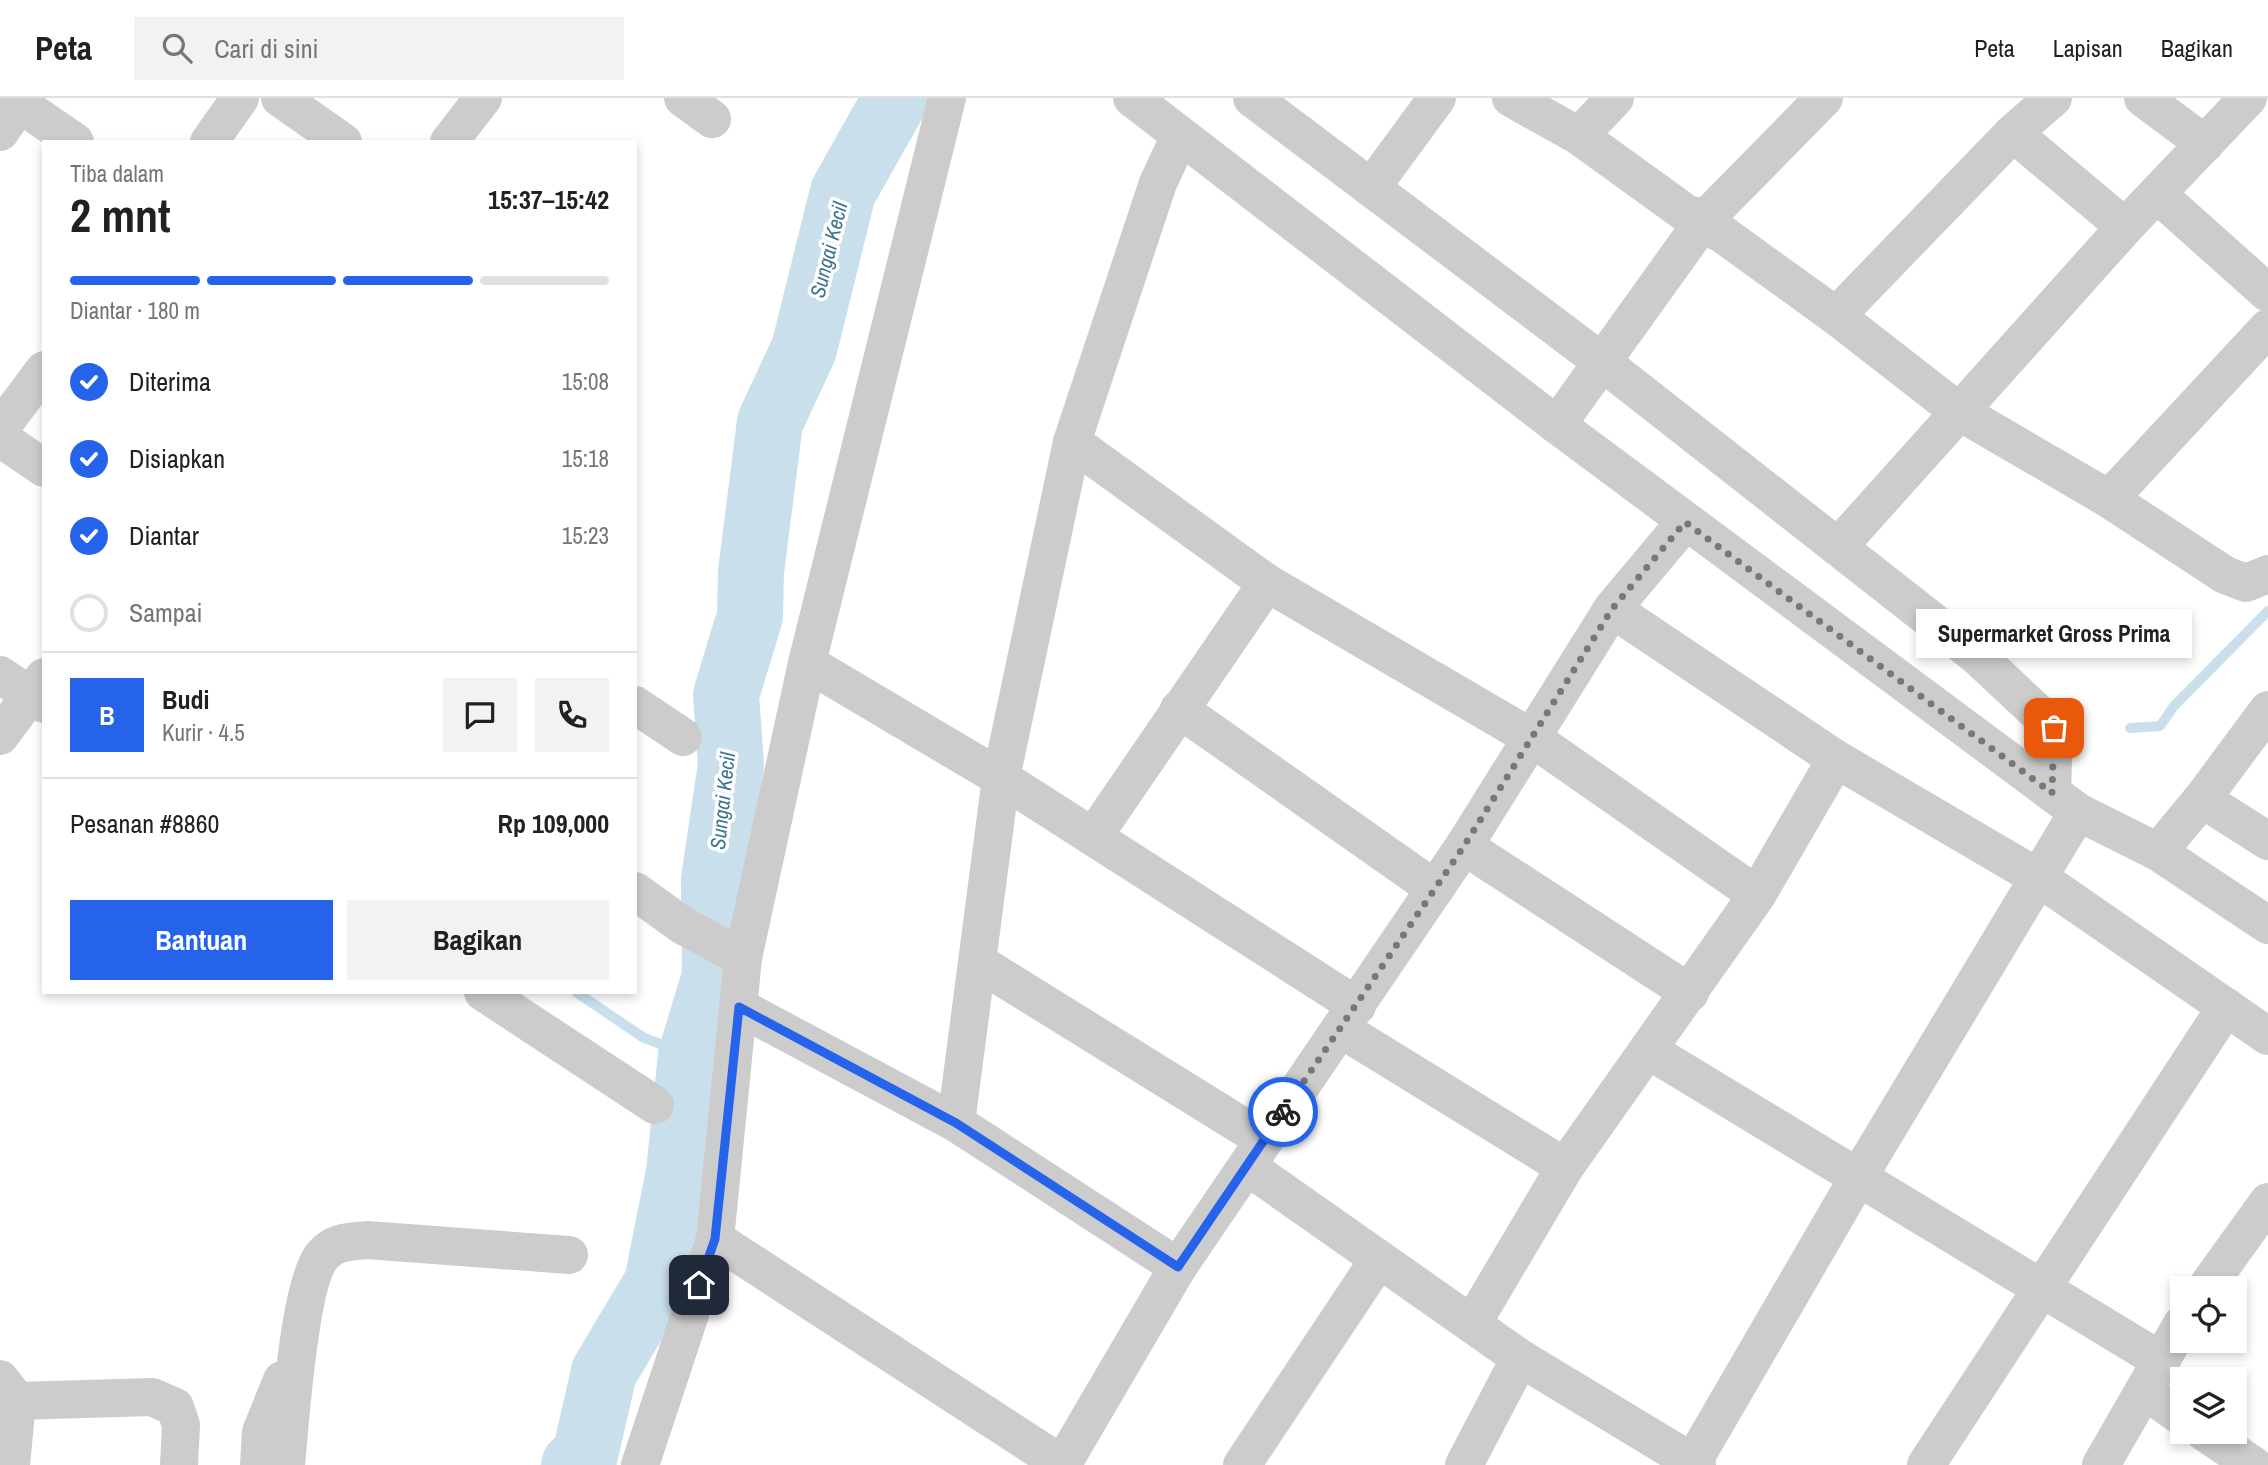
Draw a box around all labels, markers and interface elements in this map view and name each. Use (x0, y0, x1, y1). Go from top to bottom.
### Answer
search box (134, 17, 624, 80)
text: Peta (35, 26, 92, 70)
icon: search (158, 29, 196, 67)
text: Cari di sini (214, 31, 318, 66)
text: Peta (1974, 32, 2015, 64)
text: Lapisan (2053, 32, 2123, 64)
text: Bagikan (2161, 32, 2233, 64)
text: Tiba dalam (70, 158, 164, 189)
text: 15:37–15:42 (488, 182, 609, 217)
text: 2 mnt (70, 184, 171, 246)
water label: Sungai Kecil (803, 198, 855, 301)
text: Diantar · 180 m (70, 295, 200, 326)
icon: check (70, 363, 108, 401)
text: Diterima (129, 364, 211, 399)
text: 15:08 (562, 366, 609, 397)
icon: check (70, 440, 108, 478)
text: Disiapkan (129, 441, 225, 476)
text: 15:18 (562, 443, 609, 474)
icon: check (70, 517, 108, 555)
text: Diantar (129, 518, 199, 553)
text: 15:23 (562, 520, 609, 551)
text: Sampai (129, 595, 202, 630)
callout: Supermarket Gross Prima (1916, 609, 2192, 658)
text: Supermarket Gross Prima (1938, 618, 2170, 649)
button: chat (443, 678, 517, 752)
button: phone (535, 678, 609, 752)
text: Budi (162, 682, 209, 717)
text: B (99, 698, 115, 733)
pin (2024, 698, 2084, 758)
icon: bag (2035, 709, 2073, 747)
text: Kurir · 4.5 (162, 717, 245, 748)
water label: Sungai Kecil (703, 750, 742, 851)
text: Pesanan #8860 (70, 806, 219, 841)
text: Rp 109,000 (498, 806, 609, 841)
button: Bantuan (70, 900, 333, 980)
button: Bagikan (347, 900, 609, 980)
courier (1248, 1077, 1318, 1147)
icon: bike (1264, 1093, 1302, 1131)
pin (669, 1255, 729, 1315)
icon: home (680, 1266, 718, 1304)
map controls (2170, 1276, 2247, 1444)
button: locate (2170, 1276, 2247, 1353)
button: layers (2170, 1367, 2247, 1444)

